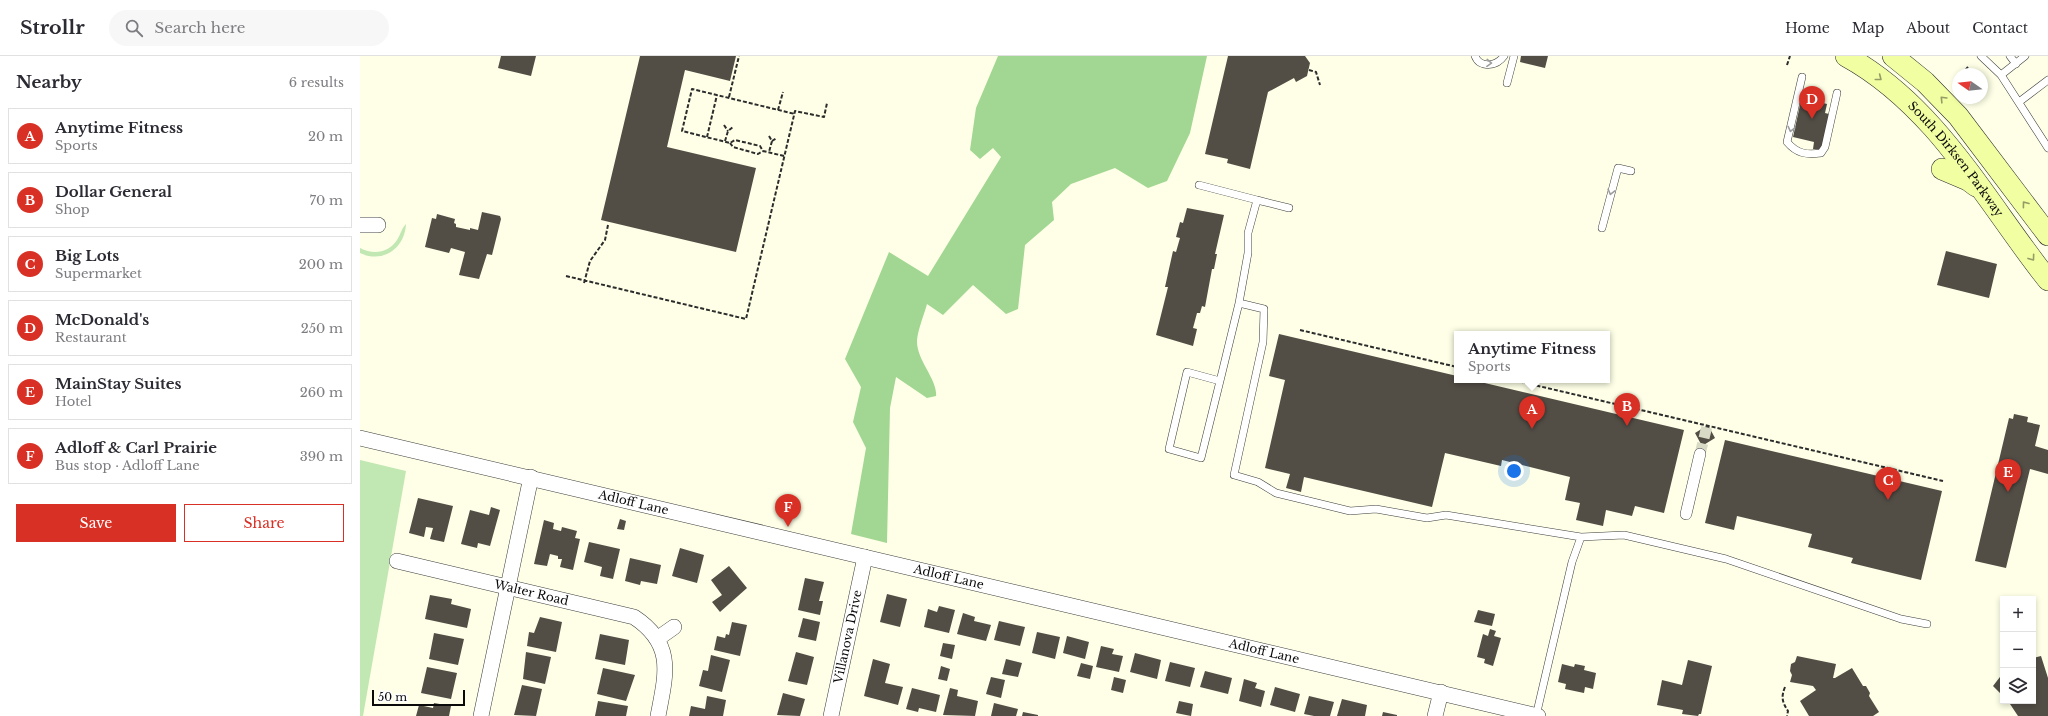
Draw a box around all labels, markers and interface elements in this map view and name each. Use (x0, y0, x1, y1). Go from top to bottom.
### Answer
search box (109, 10, 389, 46)
text: Strollr (20, 16, 85, 39)
icon: search (123, 17, 145, 39)
text: Search here (155, 18, 245, 37)
text: Home (1785, 19, 1830, 37)
text: Map (1852, 19, 1884, 37)
text: About (1906, 19, 1950, 37)
text: Contact (1972, 19, 2028, 37)
one-way arrow (1486, 59, 1493, 68)
north arrow (1952, 68, 1988, 104)
text: Nearby (16, 72, 82, 93)
one-way arrow (1874, 73, 1881, 80)
text: 6 results (289, 74, 344, 91)
pin: D (1799, 86, 1825, 119)
one-way arrow (1940, 96, 1948, 104)
street label: South Dirksen Parkway (1905, 98, 2007, 220)
text: Anytime Fitness (55, 118, 183, 137)
one-way arrow (1787, 125, 1795, 132)
text: A (25, 128, 35, 145)
text: 20 m (308, 128, 343, 145)
text: Sports (55, 137, 98, 154)
text: Dollar General (55, 182, 172, 201)
one-way arrow (1607, 188, 1616, 195)
text: B (25, 192, 35, 209)
text: 70 m (310, 192, 343, 209)
text: Shop (55, 201, 90, 218)
one-way arrow (2022, 201, 2029, 208)
text: Big Lots (55, 246, 119, 265)
one-way arrow (2027, 254, 2034, 261)
text: C (25, 256, 35, 273)
text: 200 m (299, 256, 343, 273)
text: Supermarket (55, 265, 142, 282)
text: McDonald's (55, 310, 149, 329)
text: D (24, 320, 36, 337)
text: 250 m (301, 320, 343, 337)
text: Restaurant (55, 329, 127, 346)
popup (1454, 331, 1610, 383)
text: Anytime Fitness (1468, 339, 1596, 358)
text: Sports (1468, 358, 1511, 375)
text: MainStay Suites (55, 374, 182, 393)
text: E (25, 384, 35, 401)
text: 260 m (300, 384, 343, 401)
text: Hotel (55, 393, 92, 410)
pin: B (1614, 393, 1640, 426)
pin: A (1519, 396, 1545, 429)
text: Adloff & Carl Prairie (55, 438, 217, 457)
text: F (26, 448, 34, 465)
text: 390 m (300, 448, 343, 465)
text: Bus stop · Adloff Lane (55, 457, 200, 474)
pin: E (1995, 459, 2021, 492)
your location (1504, 461, 1524, 481)
pin: C (1875, 467, 1901, 500)
street label: Adloff Lane (596, 486, 670, 518)
pin: F (775, 494, 801, 527)
button: Save (16, 504, 176, 542)
button: Share (184, 504, 344, 542)
street label: Adloff Lane (911, 561, 986, 592)
street label: Walter Road (492, 576, 570, 608)
street label: Villanova Drive (830, 588, 865, 686)
map controls (2000, 596, 2036, 704)
button: + (2000, 596, 2036, 632)
button: − (2000, 632, 2036, 668)
street label: Adloff Lane (1227, 635, 1301, 666)
button: layers (2000, 668, 2036, 704)
scale bar (372, 688, 465, 707)
text: 50 m (378, 690, 407, 704)

